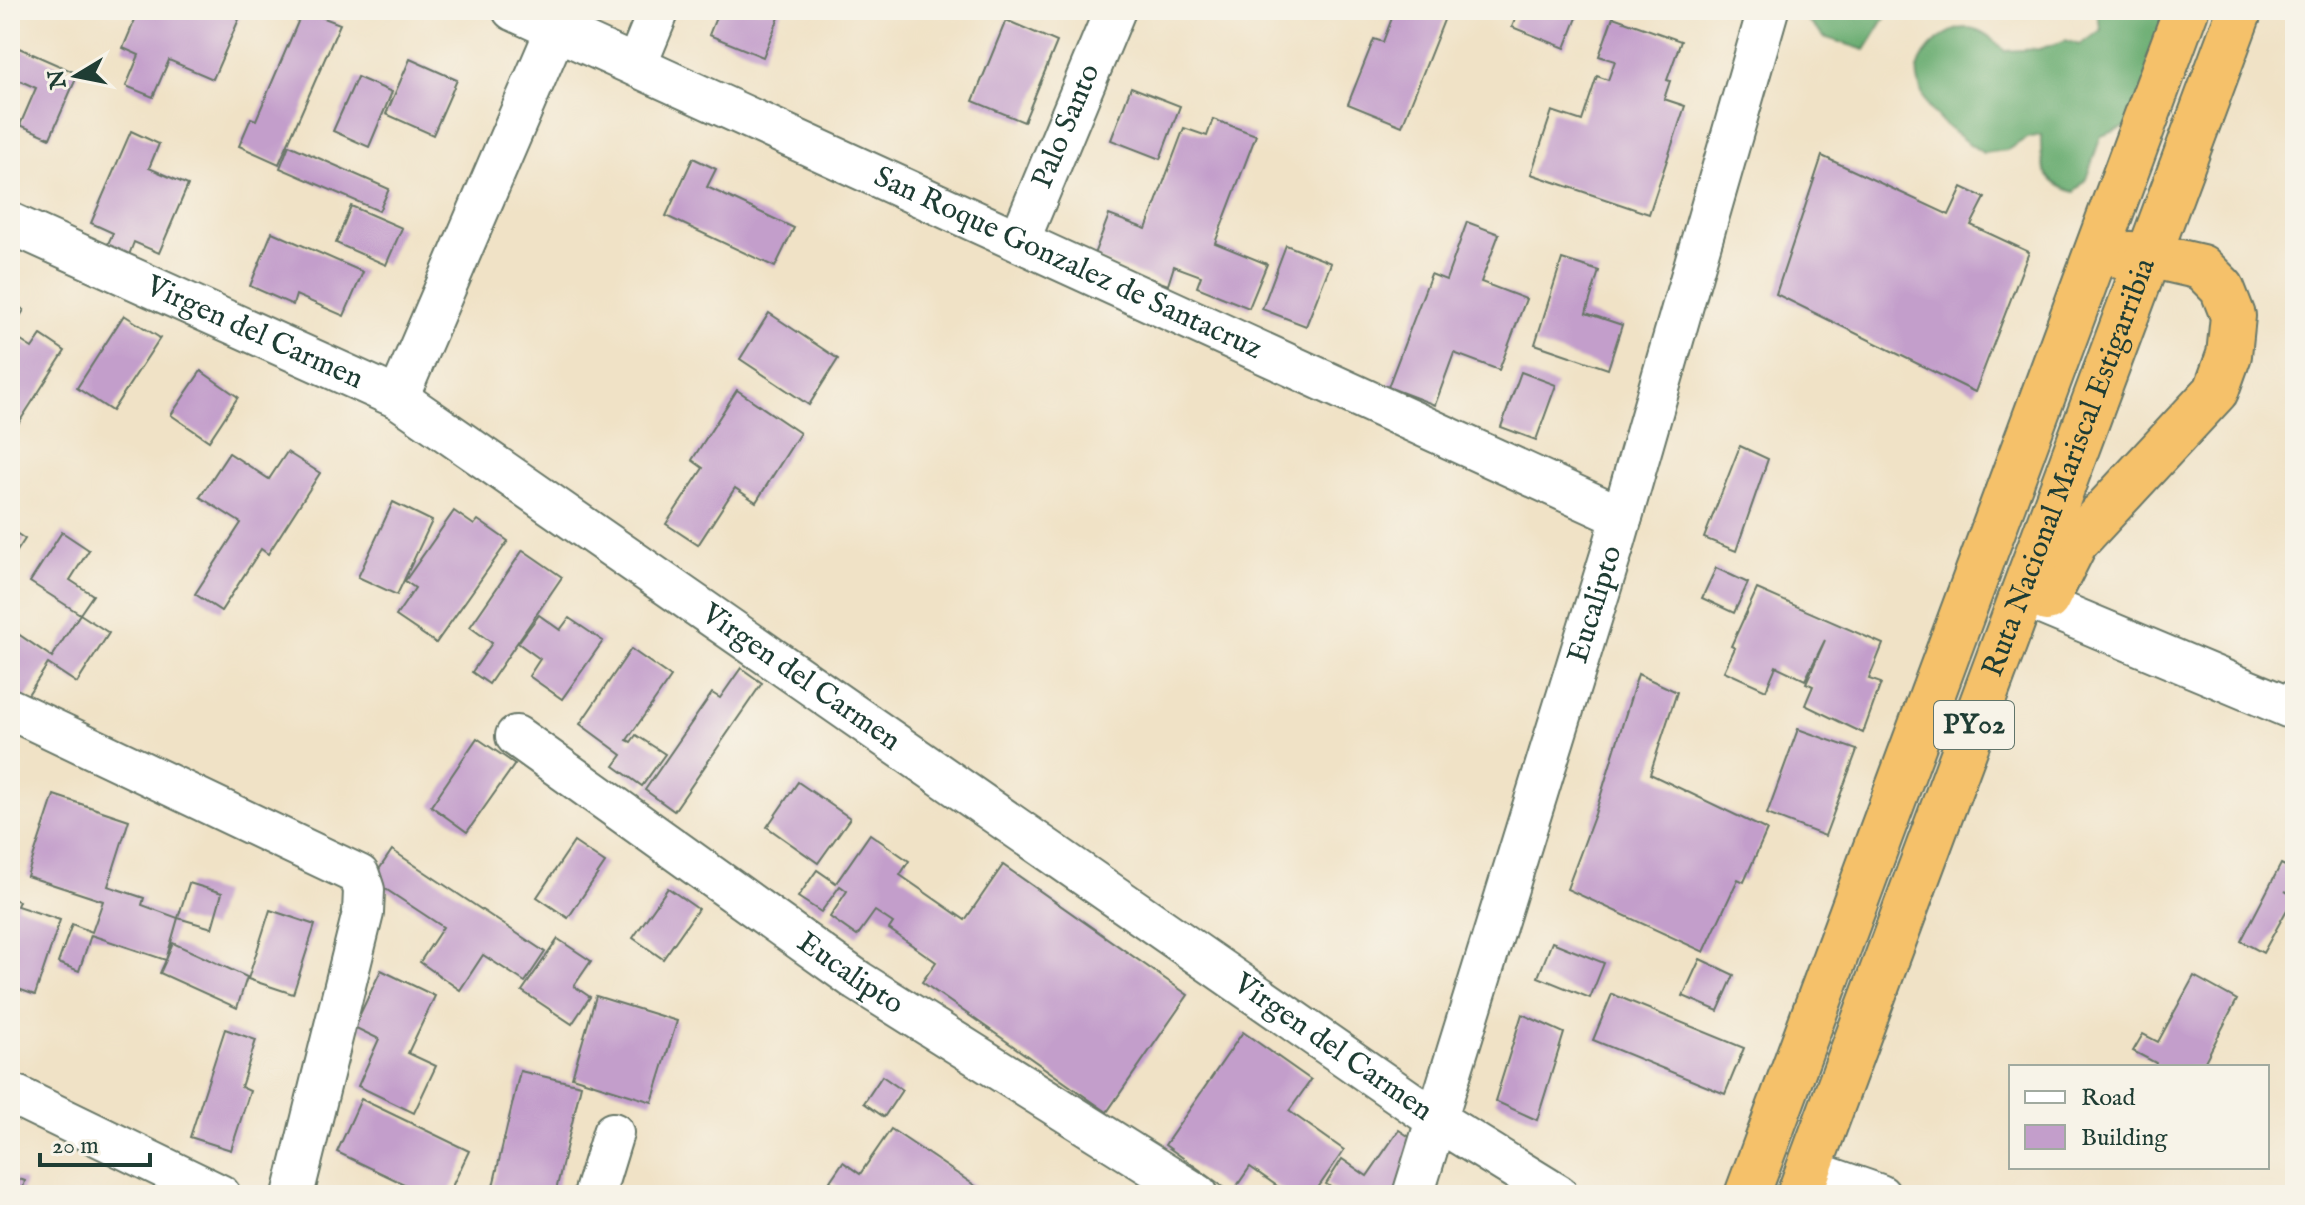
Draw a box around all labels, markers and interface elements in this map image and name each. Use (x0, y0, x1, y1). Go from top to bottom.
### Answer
north arrow (36, 36, 116, 116)
street label: Palo Santo (1024, 58, 1109, 195)
text: N (43, 67, 74, 92)
street label: San Roque Gonzalez de Santacruz (868, 158, 1268, 369)
street label: Ruta Nacional Mariscal Estigarribia (1974, 253, 2165, 682)
street label: Virgen del Carmen (139, 267, 369, 399)
street label: Eucalipto (1559, 541, 1632, 668)
street label: Virgen del Carmen (693, 595, 908, 760)
road number: PY02 (1934, 701, 2014, 749)
street label: Eucalipto (789, 924, 910, 1024)
street label: Virgen del Carmen (1225, 965, 1440, 1130)
legend (2009, 1065, 2269, 1169)
text: Road (2081, 1083, 2135, 1114)
scale bar (40, 1117, 150, 1167)
text: Building (2081, 1123, 2168, 1154)
text: 20 m (52, 1131, 99, 1162)

